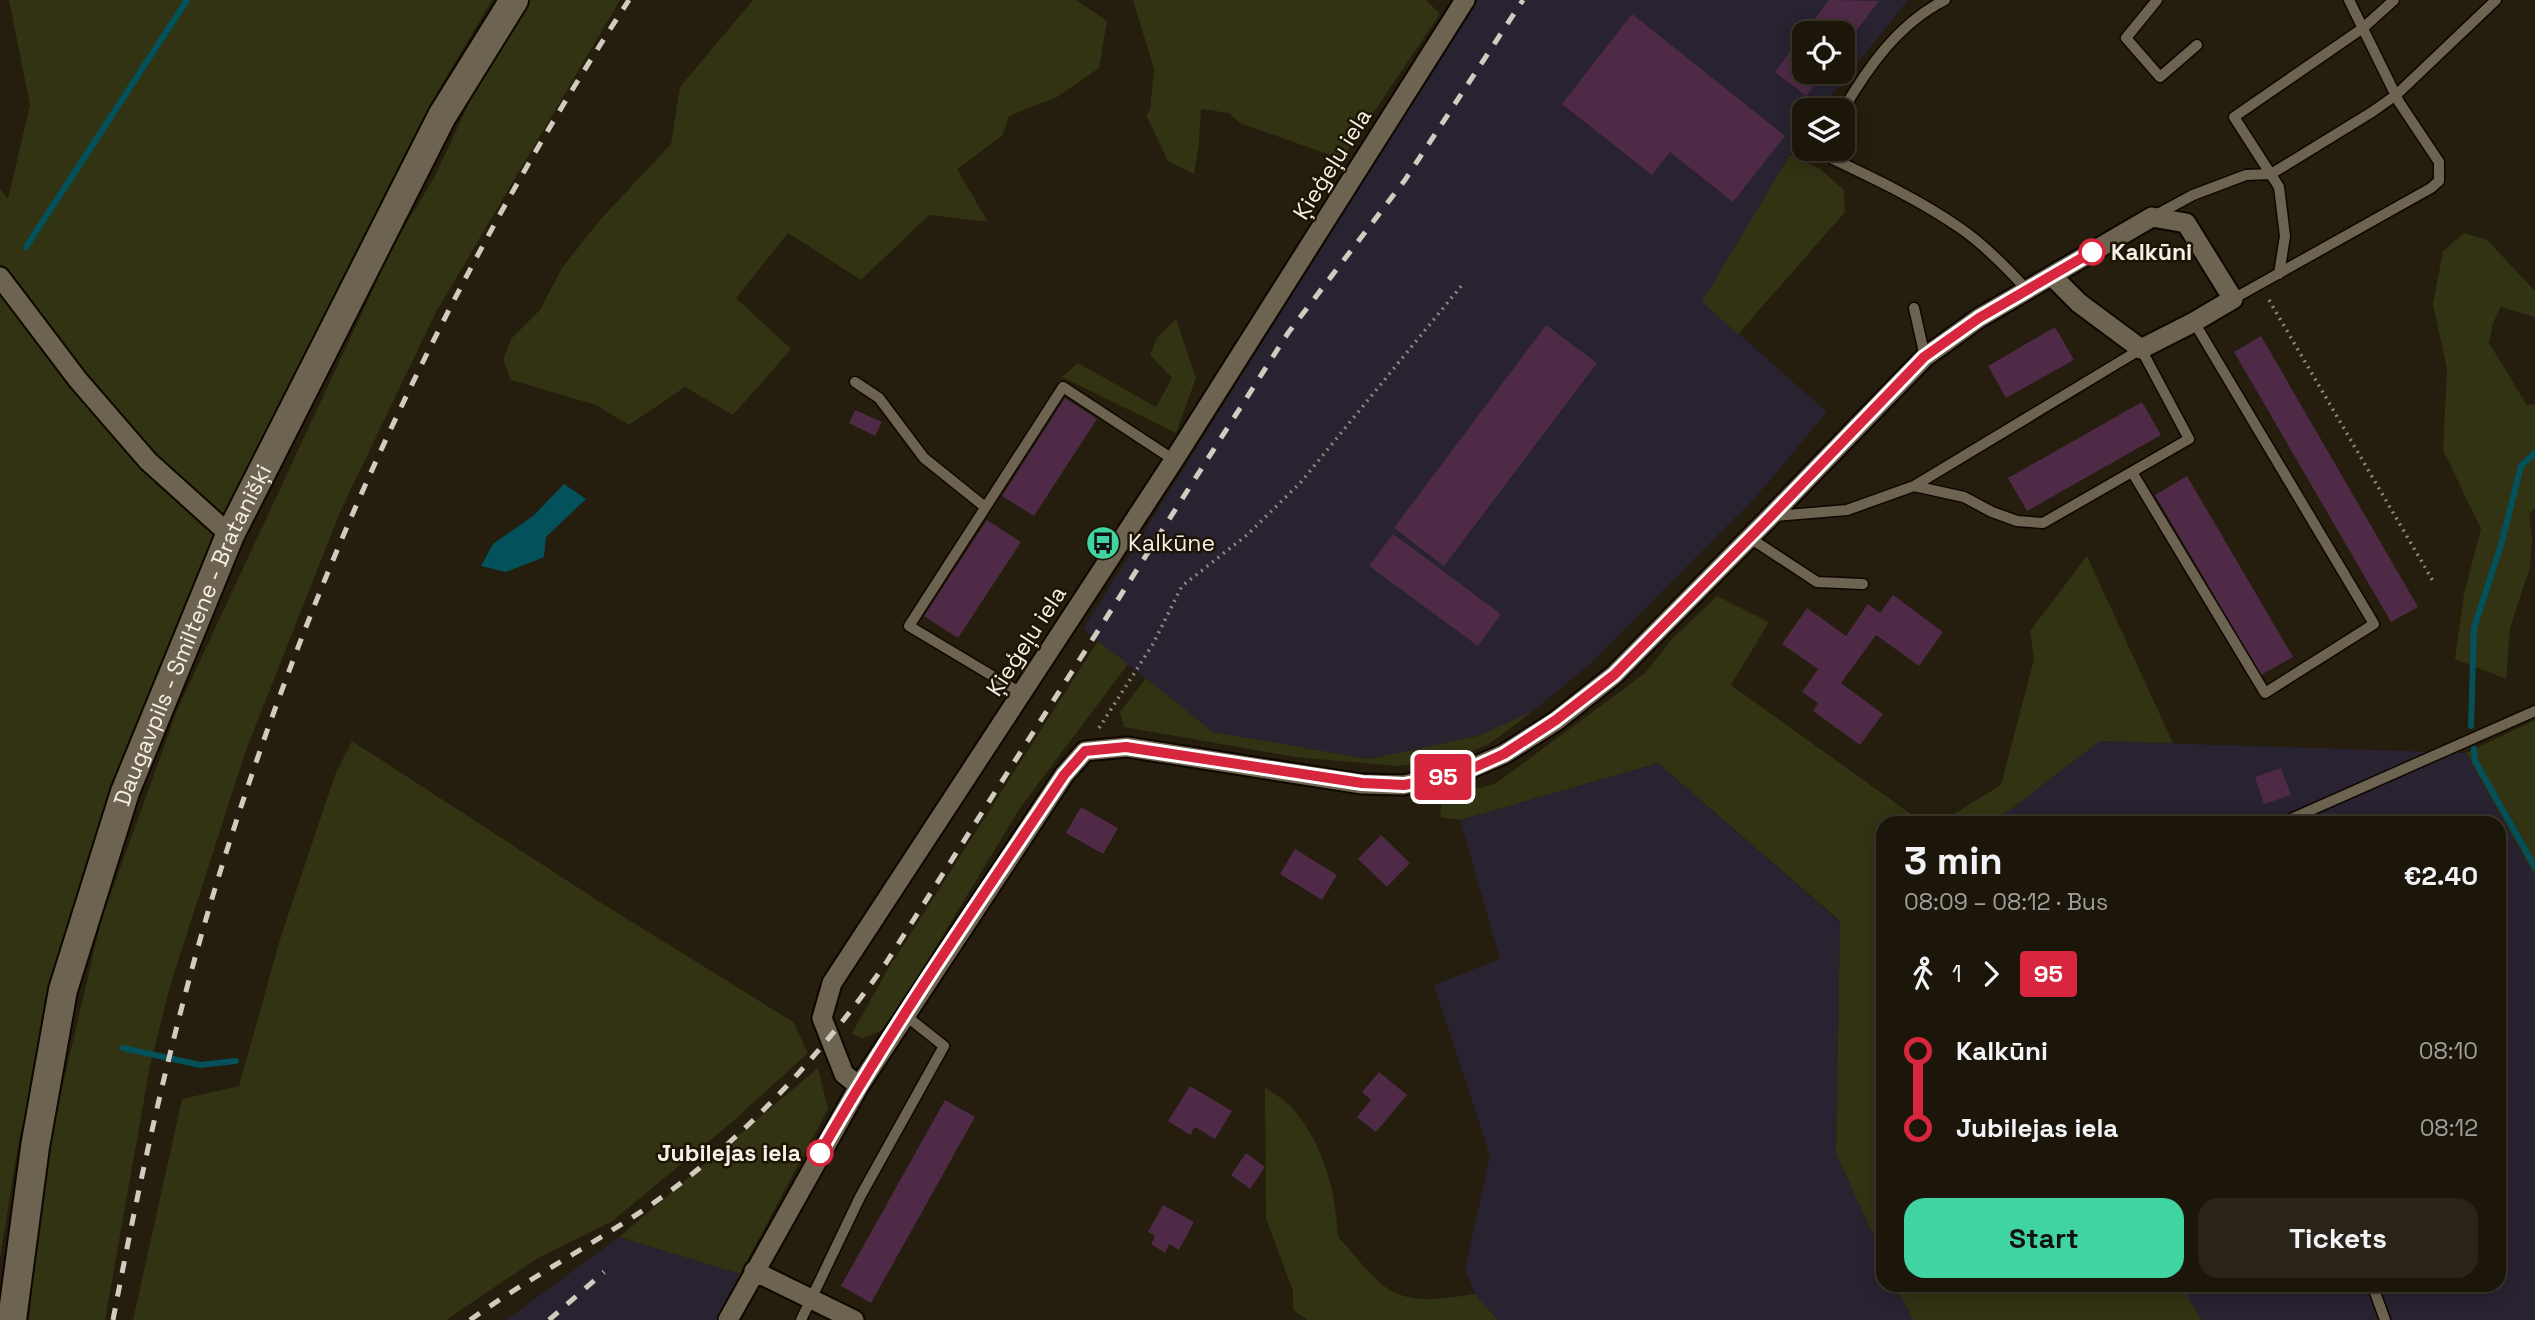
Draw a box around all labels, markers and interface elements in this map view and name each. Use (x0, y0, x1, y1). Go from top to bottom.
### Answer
map controls (1792, 21, 1855, 161)
button: locate (1792, 21, 1855, 84)
button: layers (1792, 98, 1855, 161)
street label: Ķieģeļu iela (1286, 103, 1378, 225)
place label: Kalkūni (2111, 237, 2192, 267)
marker: Kalkūni (2079, 239, 2105, 265)
street label: Daugavpils - Smiltene - Bratanišķi (107, 459, 278, 810)
bus stop icon: Kalkūne (1084, 524, 1122, 562)
place label: Kalkūne (1128, 528, 1215, 558)
street label: Ķieģeļu iela (979, 580, 1073, 702)
line badge: 95 (1412, 754, 1474, 800)
text: 95 (1428, 761, 1458, 792)
text: 3 min (1904, 837, 2003, 885)
text: €2.40 (2404, 859, 2478, 893)
text: 08:09 – 08:12 · Bus (1904, 887, 2108, 917)
icon: walk (1904, 955, 1942, 993)
icon: forward (1972, 955, 2010, 993)
text: 95 (2034, 958, 2063, 989)
text: 1 (1952, 959, 1962, 989)
text: Kalkūni (1956, 1034, 2048, 1068)
text: 08:10 (2419, 1036, 2478, 1066)
text: Jubilejas iela (1956, 1111, 2118, 1145)
text: 08:12 (2420, 1113, 2478, 1143)
place label: Jubilejas iela (657, 1138, 801, 1168)
marker: Jubilejas iela (807, 1140, 833, 1166)
button: Start (1904, 1198, 2184, 1278)
button: Tickets (2198, 1198, 2478, 1278)

